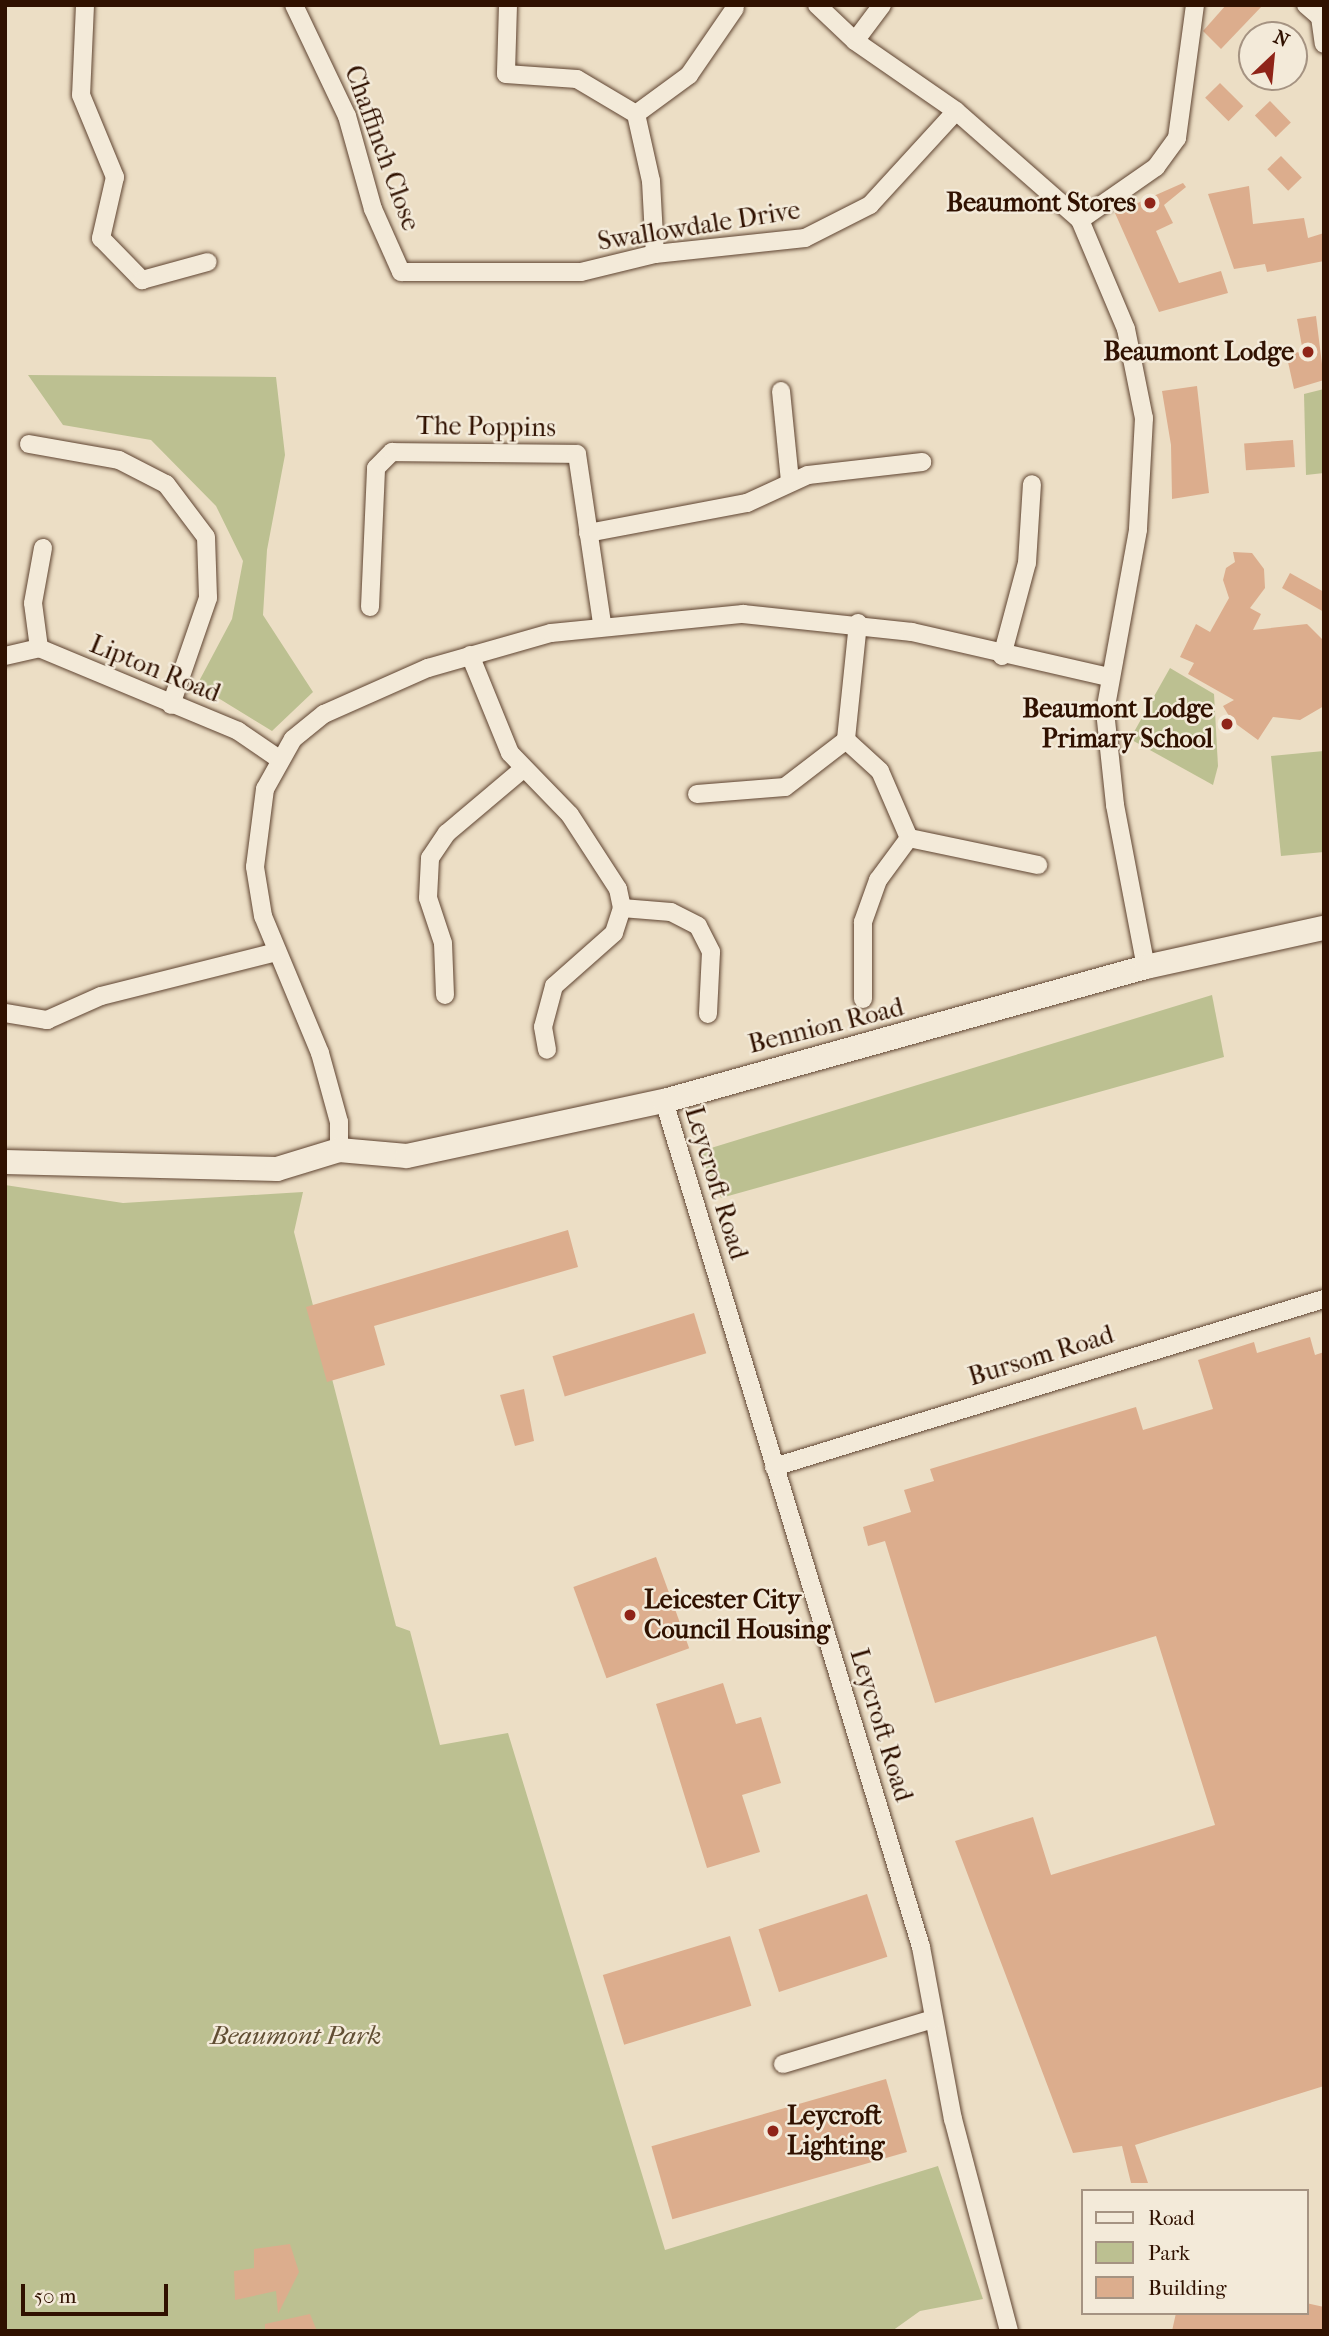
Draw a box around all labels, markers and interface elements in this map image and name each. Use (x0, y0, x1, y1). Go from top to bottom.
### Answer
north arrow (1238, 21, 1308, 91)
text: N (1270, 26, 1293, 52)
street label: Chaffinch Close (338, 61, 426, 235)
place label: Beaumont Stores (946, 187, 1136, 219)
street label: Swallowdale Drive (595, 195, 803, 257)
marker: Beaumont Stores (1142, 195, 1158, 211)
place label: Beaumont Lodge (1103, 336, 1294, 368)
marker: Beaumont Lodge (1300, 344, 1316, 360)
street label: The Poppins (416, 410, 556, 444)
street label: Lipton Road (85, 629, 225, 709)
place label: Beaumont Lodge Primary School (1022, 693, 1213, 754)
marker: Beaumont Lodge Primary School (1219, 716, 1235, 732)
street label: Bennion Road (745, 992, 907, 1060)
street label: Leycroft Road (678, 1103, 754, 1263)
street label: Bursom Road (965, 1319, 1117, 1393)
place label: Leicester City Council Housing (644, 1584, 830, 1646)
marker: Leicester City Council Housing (622, 1607, 638, 1623)
street label: Leycroft Road (843, 1645, 919, 1805)
park label: Beaumont Park (211, 2020, 381, 2052)
place label: Leycroft Lighting (787, 2100, 884, 2162)
marker: Leycroft Lighting (765, 2123, 781, 2139)
legend (1080, 2189, 1308, 2315)
text: Road (1148, 2206, 1195, 2230)
text: Park (1148, 2241, 1190, 2265)
scale bar (24, 2270, 172, 2314)
text: Building (1148, 2276, 1226, 2300)
text: 50 m (34, 2284, 77, 2308)

